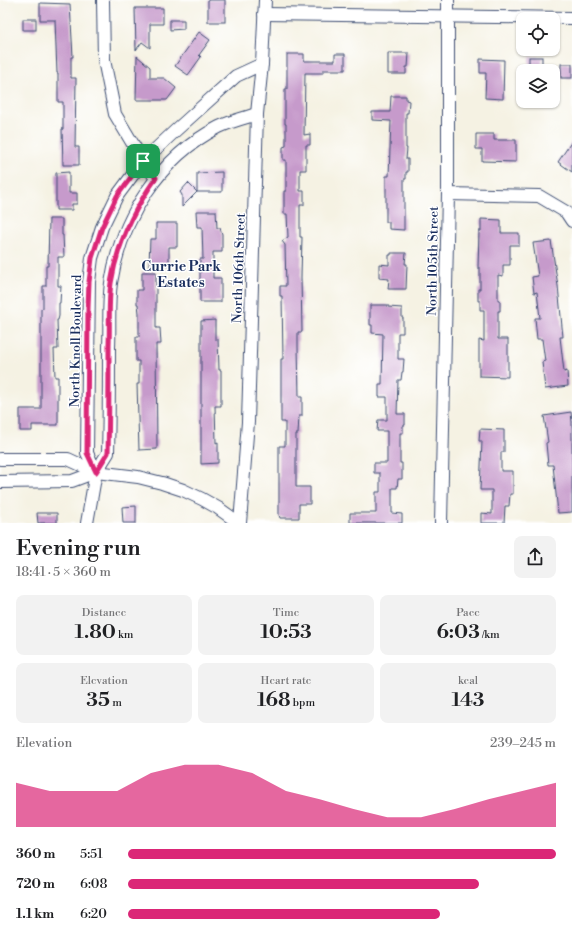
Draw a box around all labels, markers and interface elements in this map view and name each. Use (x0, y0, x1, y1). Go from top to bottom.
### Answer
map controls (516, 12, 560, 108)
button: locate (516, 12, 560, 56)
button: layers (516, 64, 560, 108)
pin (126, 144, 160, 178)
icon: arrive (132, 150, 154, 172)
street label: North 105th Street (424, 206, 442, 316)
street label: North 106th Street (229, 212, 249, 323)
district label: Currie Park Estates (141, 258, 221, 292)
street label: North Knoll Boulevard (67, 274, 85, 408)
text: Evening run (16, 535, 141, 562)
button: share (514, 536, 556, 578)
text: 18:41 · 5 × 360 m (16, 564, 111, 580)
text: Distance (82, 606, 126, 620)
text: Time (273, 606, 299, 620)
text: Pace (456, 606, 480, 620)
text: 1.80 (74, 620, 116, 645)
text: 10:53 (260, 620, 312, 645)
text: 6:03 (436, 620, 480, 645)
text: km (116, 628, 134, 642)
text: /km (480, 628, 500, 642)
text: Elevation (80, 674, 128, 688)
text: Heart rate (261, 674, 311, 688)
text: kcal (458, 674, 478, 688)
text: 35 (86, 688, 110, 713)
text: 168 (257, 688, 291, 713)
text: 143 (451, 688, 485, 713)
text: m (110, 696, 122, 710)
text: bpm (291, 696, 315, 710)
text: Elevation (16, 735, 72, 751)
text: 239–245 m (490, 735, 556, 751)
text: 360 m (16, 846, 55, 862)
text: 5:51 (80, 846, 103, 862)
text: 720 m (16, 876, 55, 892)
text: 6:08 (80, 876, 107, 892)
text: 1.1 km (16, 906, 54, 922)
text: 6:20 (80, 906, 107, 922)

